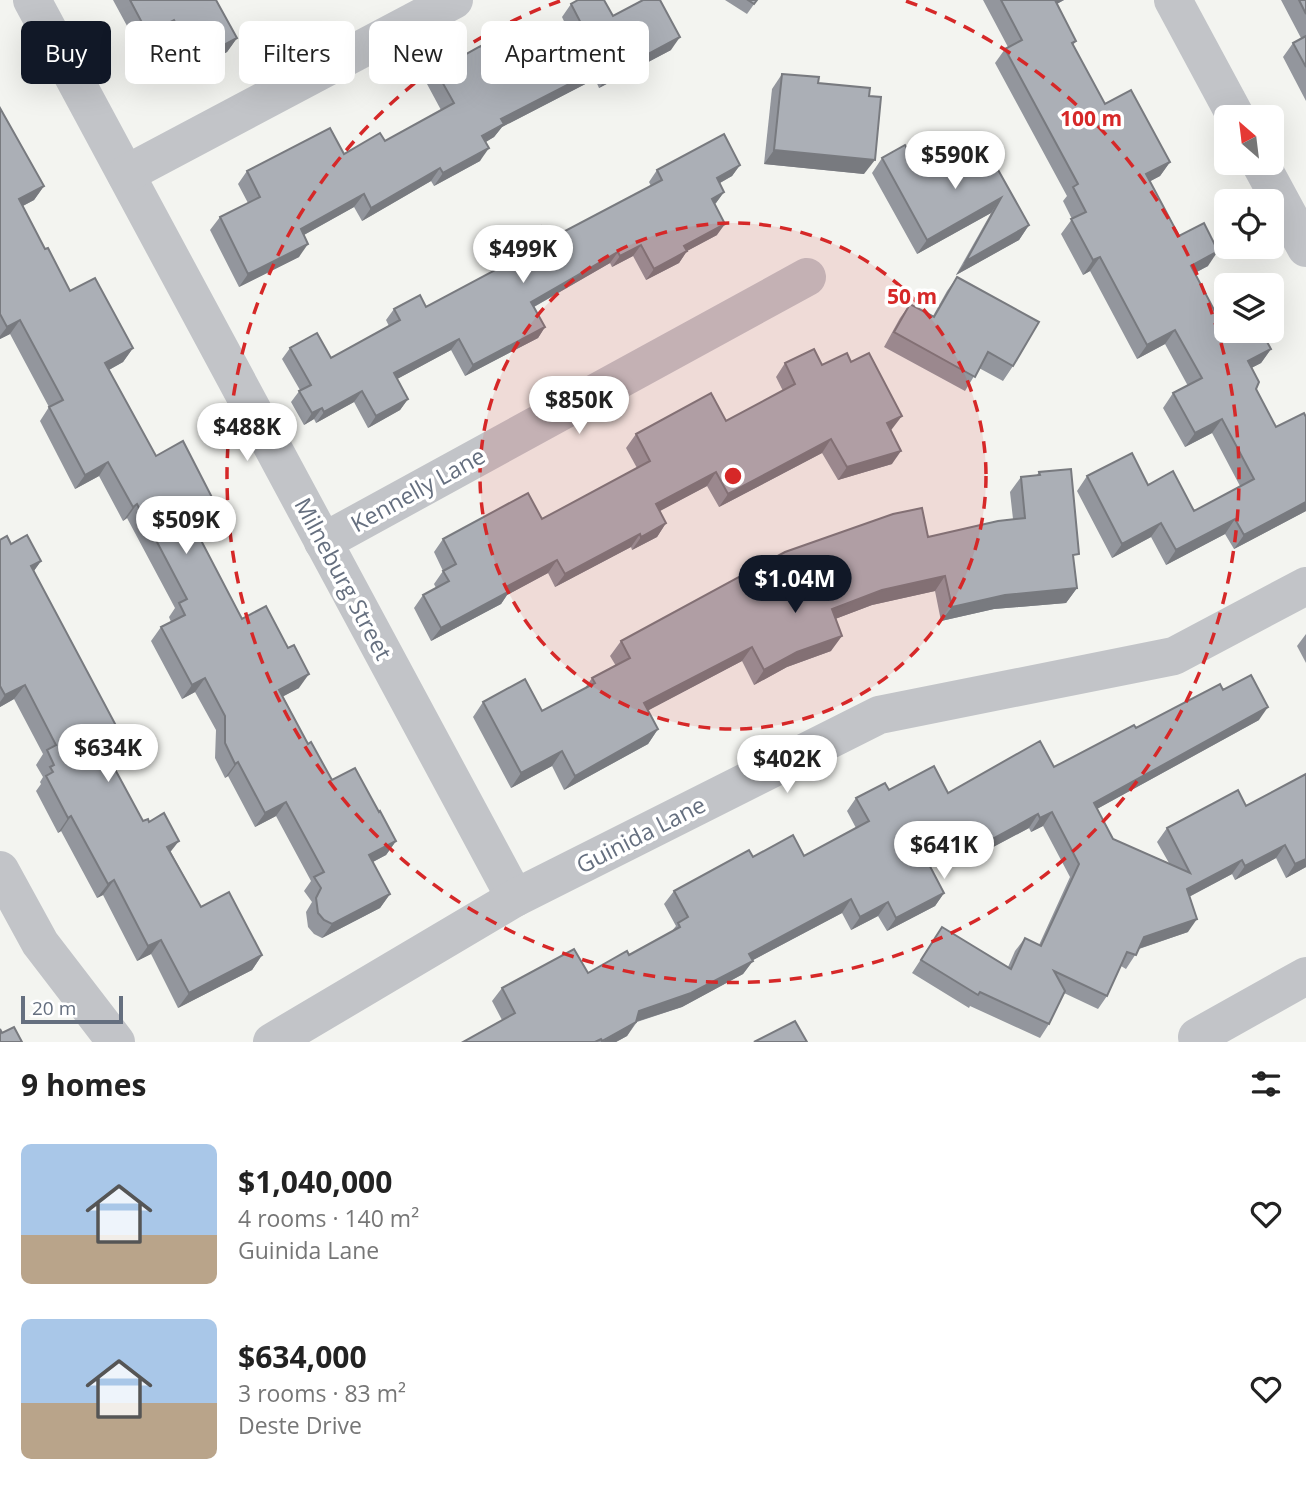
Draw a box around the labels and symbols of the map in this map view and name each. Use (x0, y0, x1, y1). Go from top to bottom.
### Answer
text: 100 m (1060, 104, 1122, 132)
north arrow (1214, 105, 1284, 175)
pin: $590K (906, 132, 1004, 191)
pin: $499K (474, 226, 572, 285)
text: 50 m (887, 282, 937, 310)
pin: $850K (530, 376, 628, 436)
pin: $488K (198, 404, 296, 463)
street label: Kennelly Lane (345, 439, 490, 539)
centre of rings (721, 464, 745, 488)
street label: Milneburg Street (288, 492, 400, 665)
pin: $509K (137, 496, 235, 556)
pin: $1.04M (738, 556, 852, 615)
pin: $634K (59, 724, 157, 784)
pin: $402K (738, 736, 836, 795)
street label: Guinida Lane (570, 788, 711, 880)
pin: $641K (895, 822, 993, 881)
scale bar (21, 993, 122, 1025)

